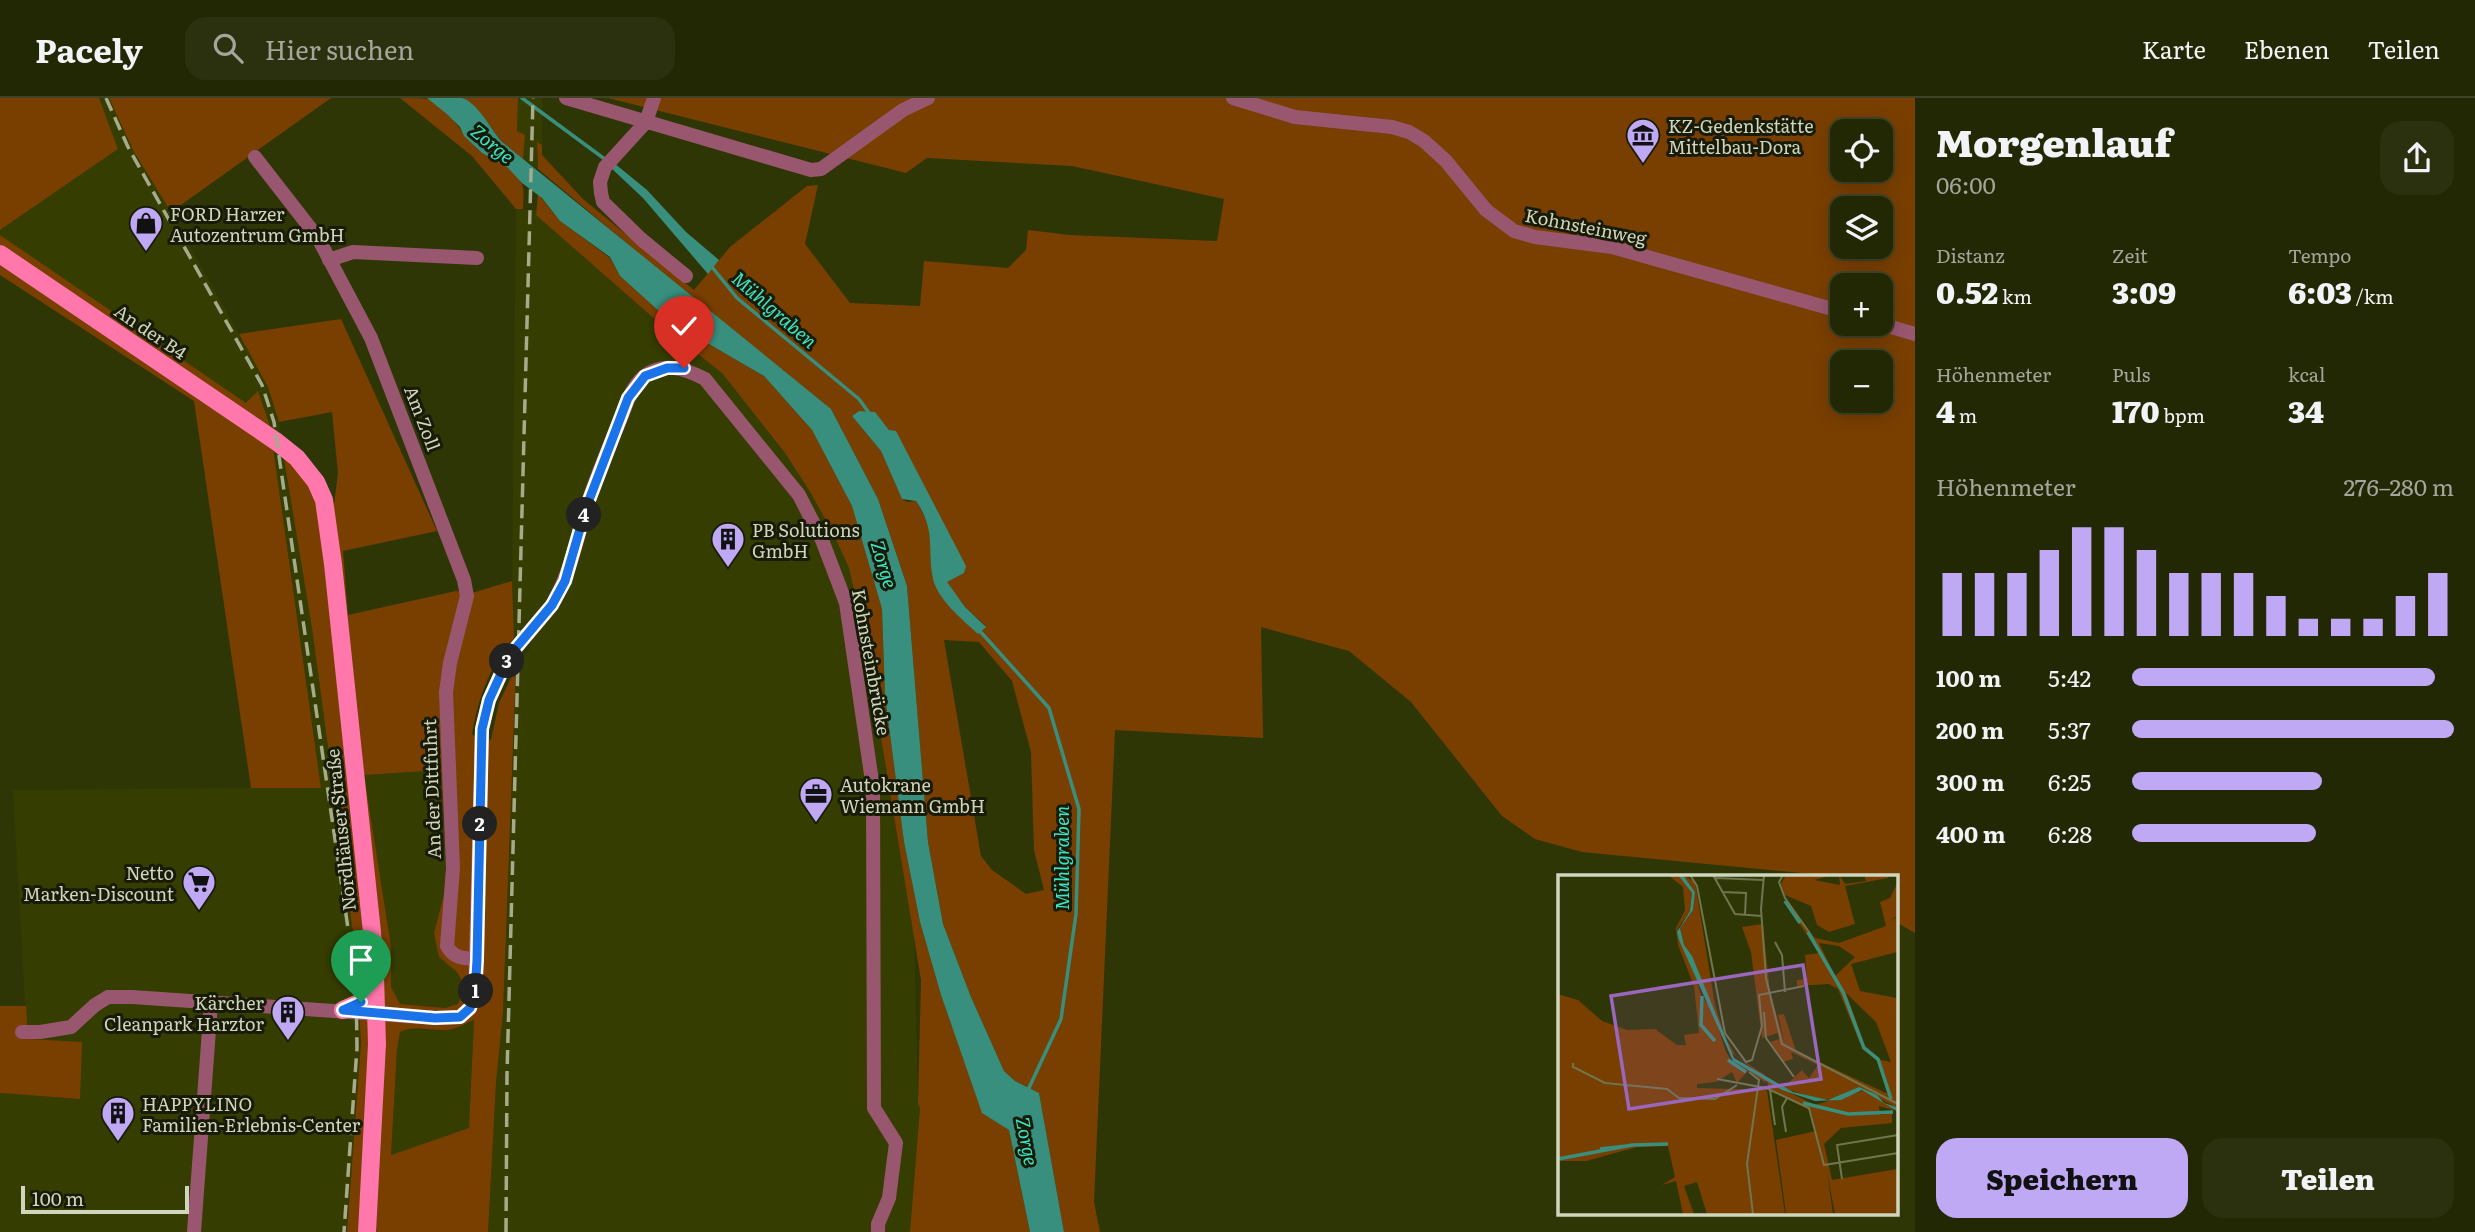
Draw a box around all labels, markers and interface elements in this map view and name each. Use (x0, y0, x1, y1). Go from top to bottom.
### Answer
search box (185, 17, 675, 80)
text: Pacely (35, 24, 143, 73)
icon: search (209, 29, 247, 67)
text: Hier suchen (265, 29, 414, 68)
text: Karte (2142, 31, 2206, 66)
text: Ebenen (2244, 31, 2330, 66)
text: Teilen (2368, 31, 2440, 66)
place label: KZ-Gedenkstätte Mittelbau-Dora (1668, 112, 1814, 160)
text: Morgenlauf (1936, 112, 2172, 169)
museum icon: KZ-Gedenkstätte Mittelbau-Dora (1624, 116, 1662, 165)
water label: Zorge (465, 117, 521, 169)
map controls (1830, 119, 1893, 413)
button: locate (1830, 119, 1893, 182)
button: share (2380, 121, 2454, 195)
text: 06:00 (1936, 167, 1996, 201)
button: layers (1830, 196, 1893, 259)
place label: FORD Harzer Autozentrum GmbH (170, 200, 345, 248)
street label: Kohnsteinweg (1523, 201, 1650, 251)
shop icon: FORD Harzer Autozentrum GmbH (127, 204, 165, 253)
text: Distanz (1936, 241, 2005, 269)
text: Zeit (2112, 241, 2148, 269)
text: Tempo (2288, 241, 2351, 269)
water label: Mühlgraben (726, 264, 824, 354)
text: 0.52 (1936, 269, 1998, 313)
text: 3:09 (2112, 269, 2176, 313)
text: 6:03 (2288, 269, 2352, 313)
button: + (1830, 273, 1893, 336)
text: km (1998, 282, 2032, 310)
text: /km (2352, 282, 2394, 310)
pin (654, 296, 714, 368)
street label: An der B4 (109, 297, 193, 365)
icon: check (665, 307, 703, 345)
button: − (1830, 350, 1893, 413)
text: Höhenmeter (1936, 360, 2051, 388)
text: Puls (2112, 360, 2150, 388)
text: kcal (2288, 360, 2325, 388)
street label: Am Zoll (398, 381, 448, 455)
text: 4 (1936, 388, 1955, 432)
text: 170 (2112, 388, 2160, 432)
text: 34 (2288, 388, 2324, 432)
text: m (1955, 401, 1977, 429)
text: bpm (2160, 401, 2205, 429)
text: Höhenmeter (1936, 469, 2076, 503)
text: 276–280 m (2343, 469, 2454, 503)
pin: 4 (566, 498, 602, 532)
text: 4 (578, 500, 589, 528)
place label: PB Solutions GmbH (752, 516, 860, 564)
building icon: PB Solutions GmbH (709, 520, 747, 569)
water label: Zorge (864, 537, 906, 591)
street label: Kohnsteinbrücke (846, 587, 898, 737)
pin: 3 (490, 644, 524, 678)
text: 3 (501, 646, 512, 674)
text: 100 m (1936, 660, 2001, 694)
text: 5:42 (2048, 660, 2091, 694)
text: 200 m (1936, 712, 2004, 746)
text: 5:37 (2048, 712, 2091, 746)
street label: An der Dittfuhrt (415, 718, 447, 860)
street label: Nordhäuser Straße (318, 748, 362, 912)
text: 300 m (1936, 764, 2005, 798)
text: 6:25 (2048, 764, 2091, 798)
place label: Autokrane Wiemann GmbH (840, 771, 985, 819)
office icon: Autokrane Wiemann GmbH (797, 775, 835, 824)
water label: Mühlgraben (1047, 805, 1075, 910)
pin: 2 (462, 806, 498, 842)
text: 2 (474, 809, 485, 837)
text: 400 m (1936, 816, 2006, 850)
text: 6:28 (2048, 816, 2092, 850)
place label: Netto Marken-Discount (23, 859, 175, 907)
supermarket icon: Netto Marken-Discount (180, 863, 218, 912)
inset map (1558, 875, 1898, 1214)
pin (331, 930, 391, 1002)
icon: arrive (342, 941, 380, 979)
pin: 1 (458, 974, 494, 1008)
text: 1 (472, 976, 479, 1004)
place label: Kärcher Cleanpark Harztor (104, 989, 264, 1037)
building icon: Kärcher Cleanpark Harztor (269, 993, 307, 1042)
place label: HAPPYLINO Familien-Erlebnis-Center (142, 1090, 361, 1138)
building icon: HAPPYLINO Familien-Erlebnis-Center (99, 1094, 137, 1143)
water label: Zorge (1010, 1114, 1046, 1168)
button: Speichern (1936, 1138, 2188, 1218)
button: Teilen (2202, 1138, 2454, 1218)
scale bar (21, 1183, 189, 1215)
text: 100 m (32, 1184, 84, 1212)

